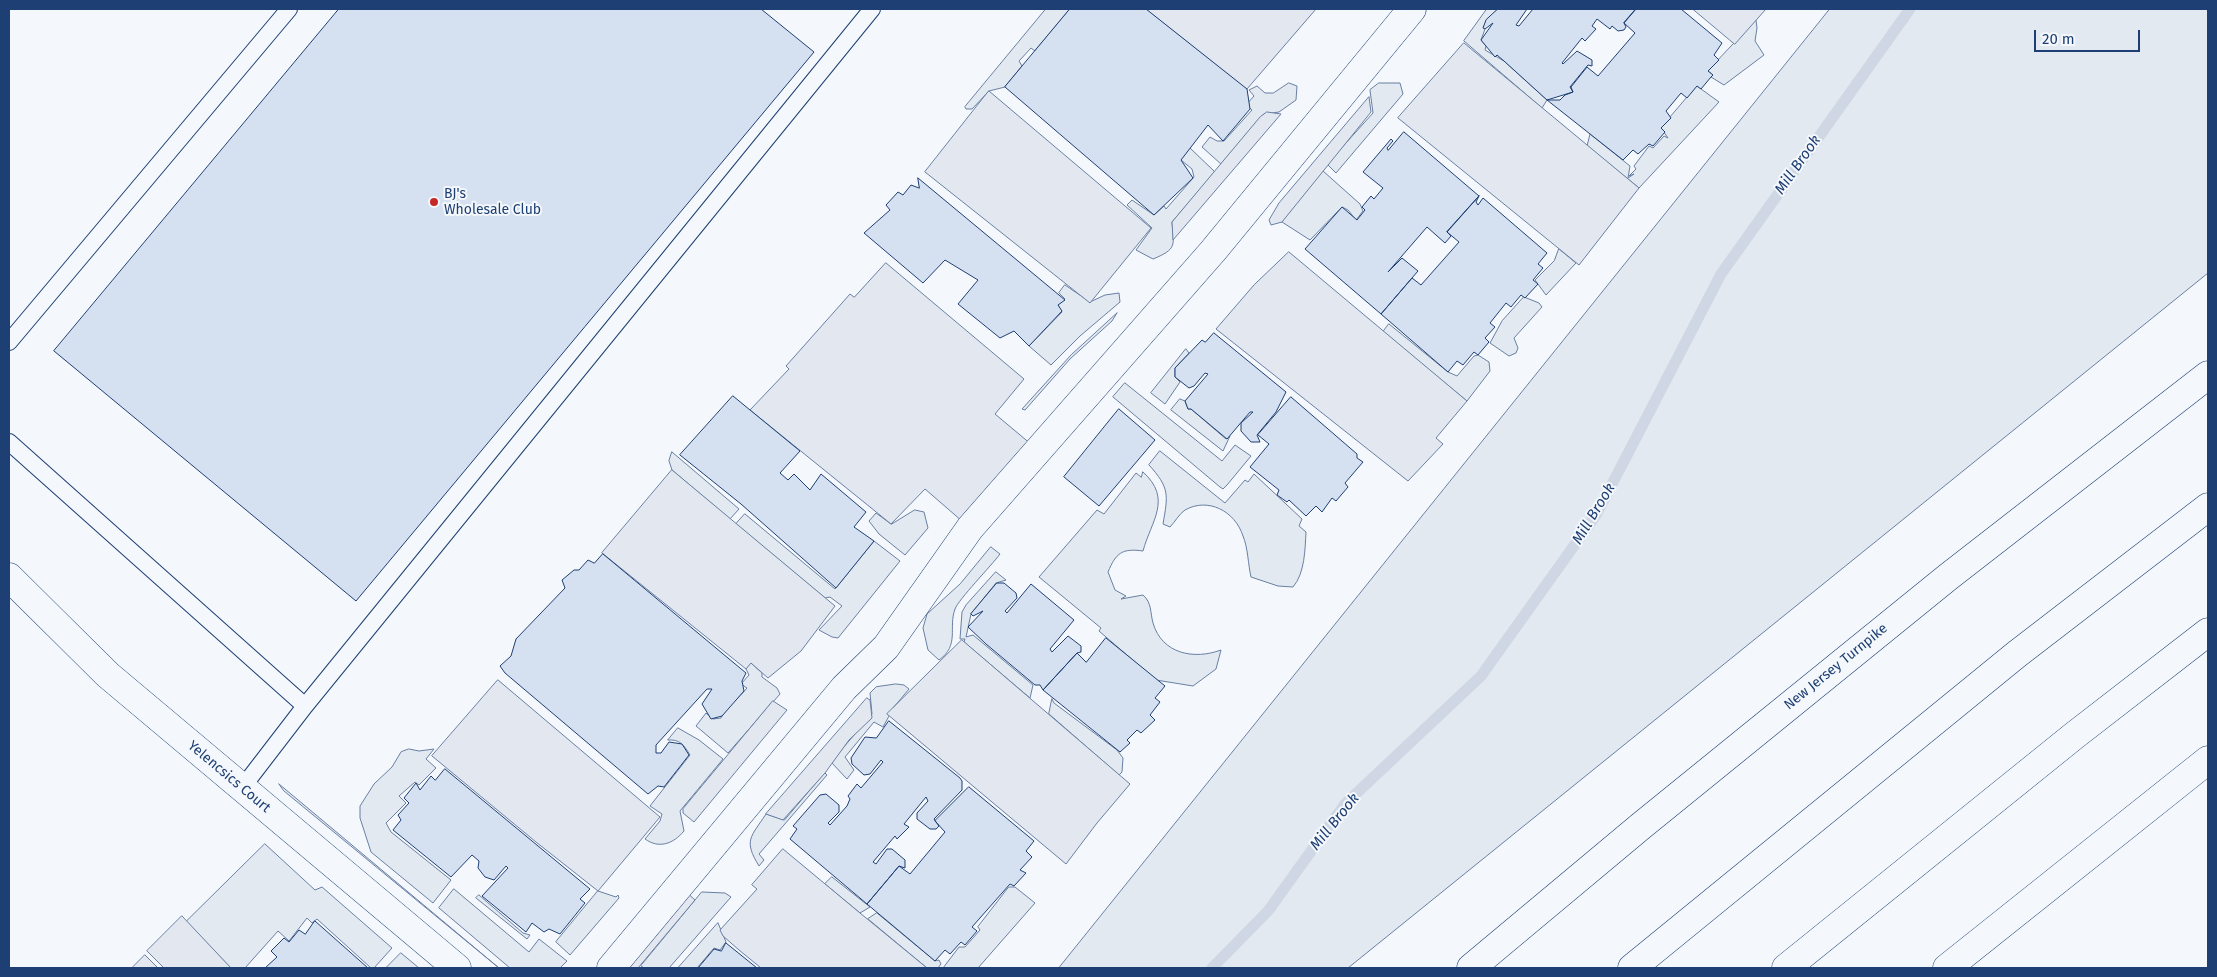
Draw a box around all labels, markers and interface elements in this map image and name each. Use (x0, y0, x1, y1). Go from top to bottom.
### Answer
scale bar (2037, 20, 2143, 52)
text: 20 m (2042, 30, 2075, 48)
water label: Mill Brook (1771, 132, 1825, 198)
place label: BJ's Wholesale Club (444, 186, 541, 218)
marker: BJ's Wholesale Club (428, 196, 440, 208)
water label: Mill Brook (1569, 480, 1619, 548)
street label: New Jersey Turnpike (1781, 620, 1891, 714)
street label: Yelencsics Court (184, 738, 274, 816)
water label: Mill Brook (1307, 790, 1363, 854)

